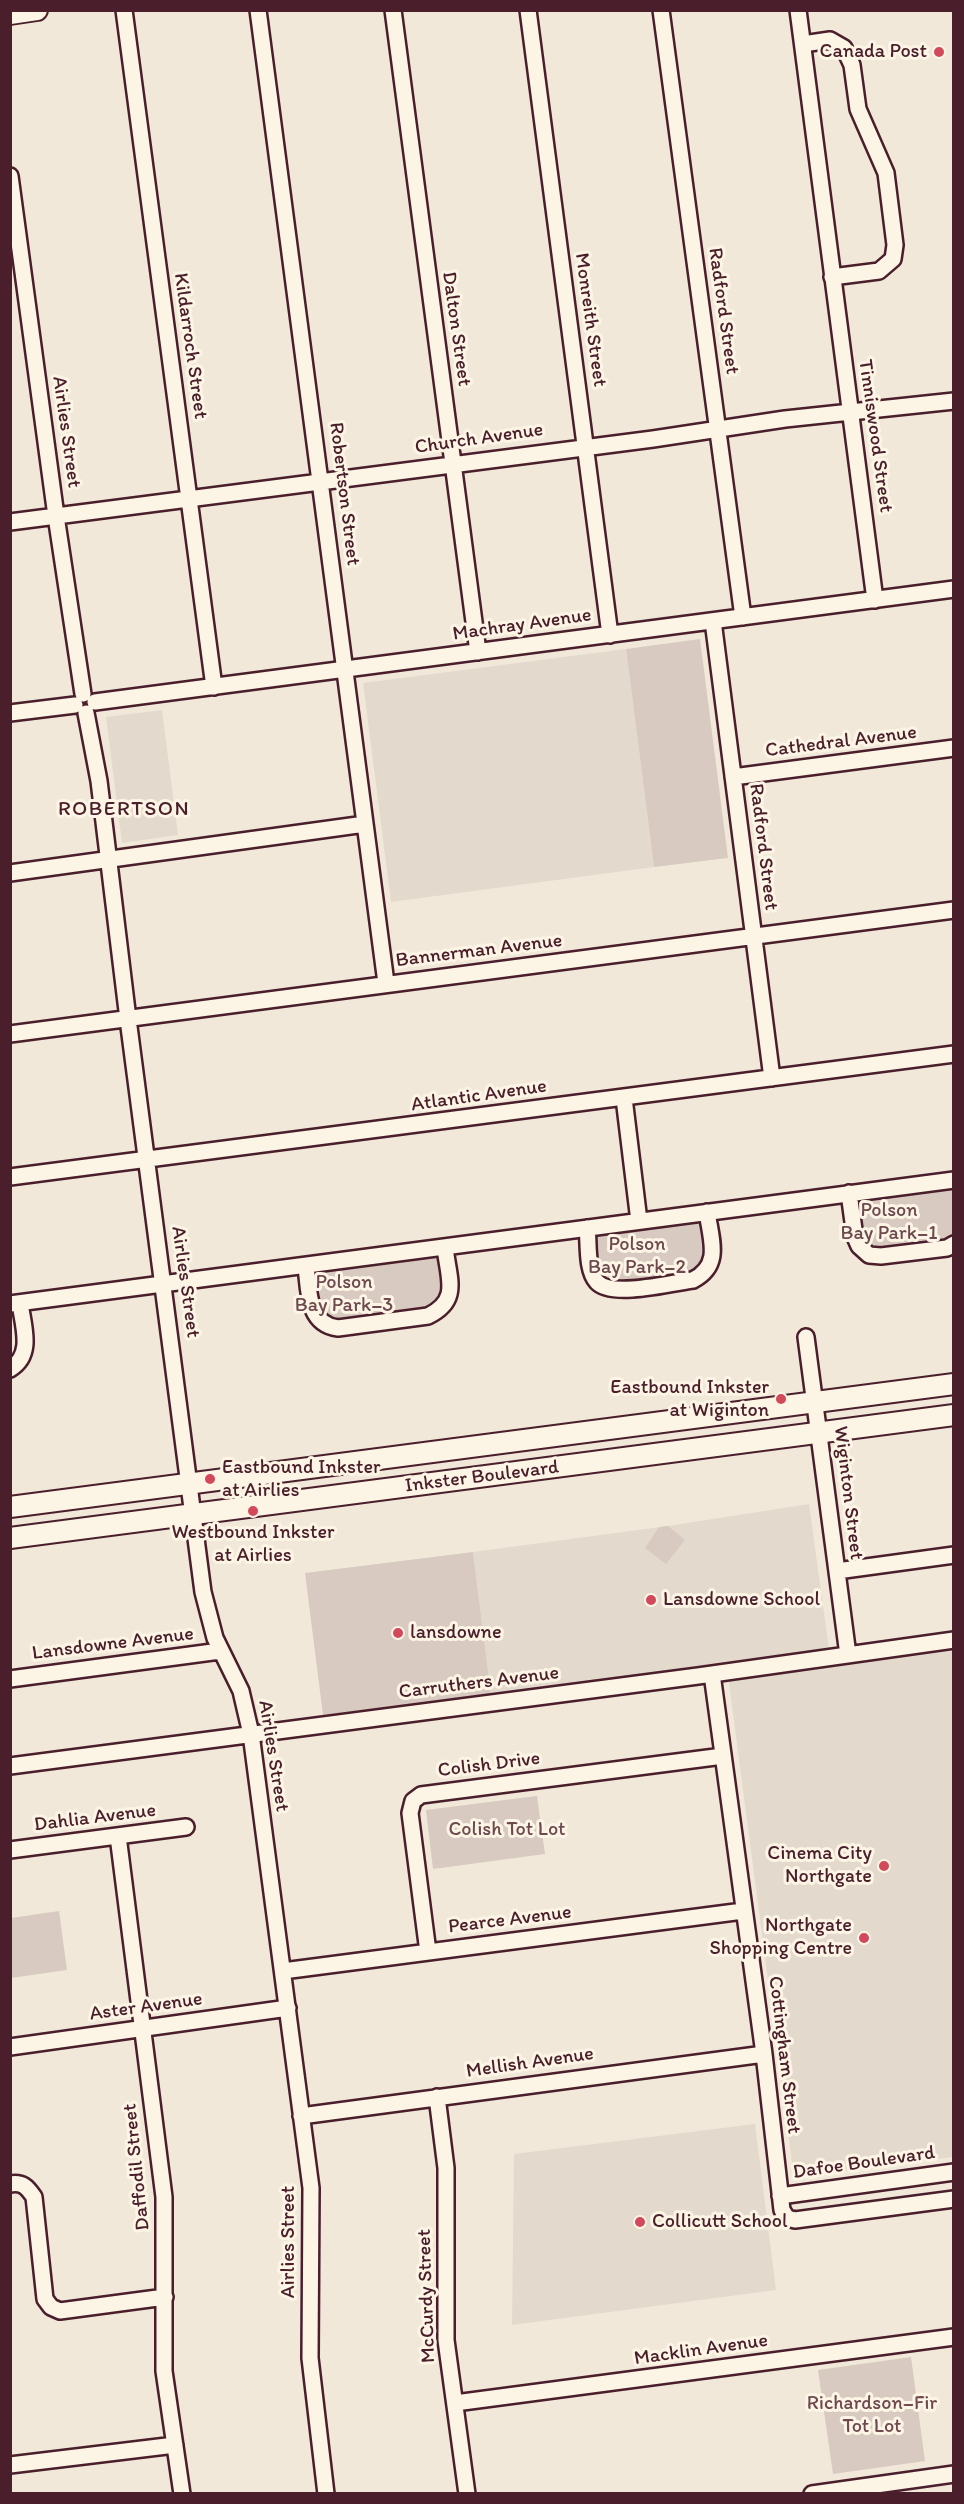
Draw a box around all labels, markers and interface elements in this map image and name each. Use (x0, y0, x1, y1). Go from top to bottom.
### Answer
place label: Canada Post (820, 40, 927, 64)
marker: Canada Post (932, 45, 946, 59)
street label: Radford Street (702, 246, 744, 376)
street label: Monreith Street (569, 251, 611, 389)
street label: Dalton Street (436, 270, 476, 388)
street label: Kildarroch Street (168, 271, 212, 421)
street label: Tinniswood Street (852, 358, 898, 514)
street label: Airlies Street (46, 375, 86, 489)
street label: Church Avenue (413, 418, 545, 460)
street label: Robertson Street (323, 421, 365, 567)
street label: Machray Avenue (451, 603, 593, 647)
street label: Cathedral Avenue (764, 721, 918, 763)
street label: Radford Street (743, 782, 783, 912)
district label: ROBERTSON (58, 797, 190, 823)
street label: Bannerman Avenue (394, 929, 564, 973)
street label: Atlantic Avenue (410, 1075, 548, 1117)
park label: Polson Bay Park–1 (841, 1199, 937, 1246)
street label: Airlies Street (165, 1225, 205, 1339)
park label: Polson Bay Park–2 (588, 1233, 686, 1280)
park label: Polson Bay Park–3 (295, 1271, 393, 1318)
place label: Eastbound Inkster at Wiginton (610, 1376, 769, 1423)
marker: Eastbound Inkster at Wiginton (774, 1392, 788, 1406)
street label: Wiginton Street (828, 1425, 868, 1561)
place label: Eastbound Inkster at Airlies (222, 1456, 381, 1503)
street label: Inkster Boulevard (404, 1456, 560, 1498)
marker: Eastbound Inkster at Airlies (203, 1472, 217, 1486)
marker: Westbound Inkster at Airlies (246, 1504, 260, 1518)
place label: Westbound Inkster at Airlies (171, 1521, 335, 1568)
place label: Lansdowne School (663, 1588, 820, 1612)
marker: Lansdowne School (644, 1593, 658, 1607)
place label: lansdowne (410, 1621, 502, 1645)
street label: Lansdowne Avenue (31, 1622, 195, 1666)
marker: lansdowne (391, 1626, 405, 1640)
street label: Carruthers Avenue (398, 1661, 560, 1705)
street label: Airlies Street (252, 1698, 294, 1814)
street label: Colish Drive (436, 1747, 542, 1783)
street label: Dahlia Avenue (33, 1799, 157, 1837)
park label: Colish Tot Lot (448, 1818, 566, 1842)
place label: Cinema City Northgate (767, 1842, 872, 1889)
marker: Cinema City Northgate (877, 1859, 891, 1873)
street label: Pearce Avenue (447, 1901, 573, 1939)
place label: Northgate Shopping Centre (710, 1914, 852, 1961)
marker: Northgate Shopping Centre (857, 1931, 871, 1945)
street label: Cottingham Street (762, 1975, 806, 2135)
street label: Aster Avenue (88, 1987, 204, 2027)
street label: Mellish Avenue (465, 2042, 595, 2084)
street label: Daffodil Street (118, 2102, 156, 2232)
street label: Dafoe Boulevard (791, 2141, 937, 2185)
street label: Airlies Street (277, 2186, 301, 2298)
place label: Collicutt School (652, 2210, 788, 2234)
marker: Collicutt School (633, 2215, 647, 2229)
street label: McCurdy Street (413, 2229, 441, 2363)
street label: Macklin Avenue (633, 2329, 769, 2371)
park label: Richardson–Fir Tot Lot (807, 2392, 937, 2439)

